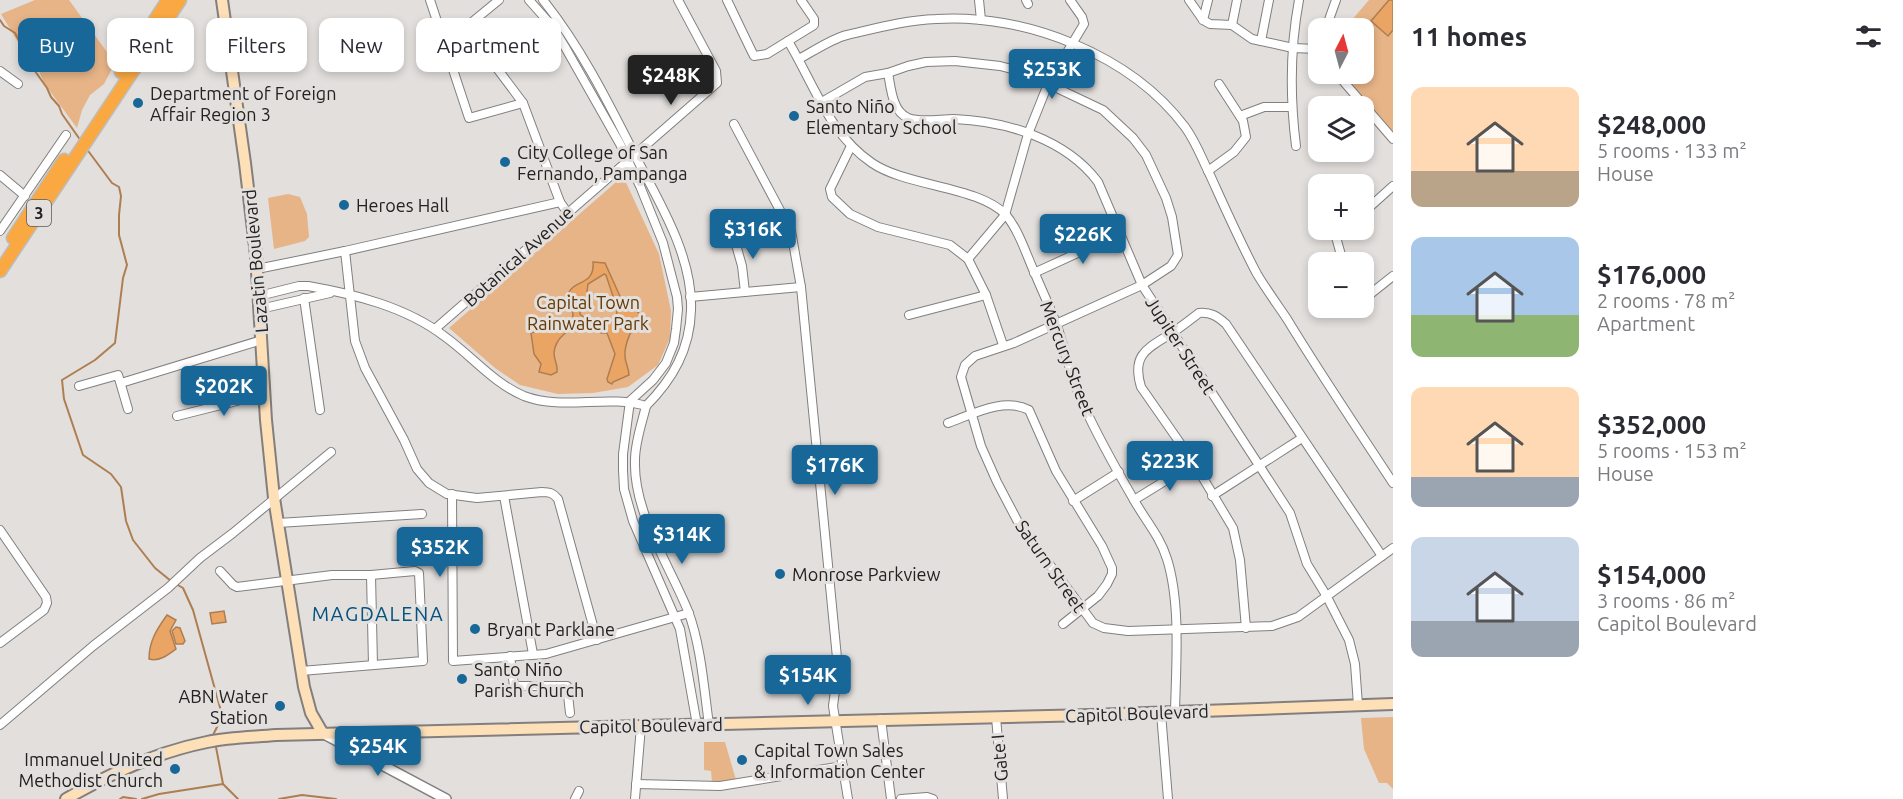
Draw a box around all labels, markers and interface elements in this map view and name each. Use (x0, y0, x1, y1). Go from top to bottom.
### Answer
chip: Buy (18, 18, 95, 72)
chip: Rent (107, 18, 194, 72)
chip: Filters (206, 18, 307, 72)
chip: New (319, 18, 404, 72)
chip: Apartment (416, 18, 561, 72)
north arrow (1308, 18, 1374, 84)
map controls (1308, 18, 1374, 318)
icon: filters (1852, 20, 1885, 53)
text: 11 homes (1411, 22, 1527, 51)
pin: $253K (1010, 49, 1094, 100)
pin: $248K (629, 55, 713, 106)
text: $253K (1023, 57, 1081, 80)
text: $248K (642, 63, 700, 86)
place label: Department of Foreign Affair Region 3 (150, 83, 337, 124)
marker: Department of Foreign Affair Region 3 (131, 96, 145, 110)
place label: Santo Niño Elementary School (806, 96, 957, 137)
button: layers (1308, 96, 1374, 162)
marker: Santo Niño Elementary School (787, 109, 801, 123)
text: $248,000 (1597, 110, 1706, 139)
icon: home (1459, 111, 1531, 183)
text: 5 rooms · 133 m² (1597, 139, 1747, 162)
place label: City College of San Fernando, Pampanga (517, 142, 688, 183)
marker: City College of San Fernando, Pampanga (498, 155, 512, 169)
text: House (1597, 162, 1654, 185)
button: + (1308, 174, 1374, 240)
street label: Lazatin Boulevard (239, 188, 271, 334)
place label: Heroes Hall (356, 195, 449, 215)
marker: Heroes Hall (337, 198, 351, 212)
road number: 3 (27, 200, 51, 226)
street label: Botanical Avenue (459, 202, 577, 310)
pin: $316K (711, 209, 795, 260)
pin: $226K (1041, 214, 1125, 265)
text: $316K (724, 217, 782, 240)
text: $226K (1054, 222, 1112, 245)
button: − (1308, 252, 1374, 318)
text: $176,000 (1597, 260, 1706, 289)
icon: home (1459, 261, 1531, 333)
text: 2 rooms · 78 m² (1597, 289, 1735, 312)
park label: Capital Town Rainwater Park (527, 292, 649, 333)
street label: Jupiter Street (1142, 292, 1220, 398)
street label: Mercury Street (1037, 298, 1099, 418)
text: Apartment (1597, 312, 1695, 335)
pin: $202K (182, 366, 266, 417)
text: $202K (195, 374, 253, 397)
text: $352,000 (1597, 410, 1706, 439)
icon: home (1459, 411, 1531, 483)
text: 5 rooms · 153 m² (1597, 439, 1747, 462)
pin: $223K (1128, 441, 1212, 492)
pin: $176K (793, 445, 877, 496)
text: $223K (1141, 449, 1199, 472)
text: $176K (806, 453, 864, 476)
text: House (1597, 462, 1654, 485)
pin: $314K (640, 514, 724, 565)
street label: Saturn Street (1012, 516, 1090, 616)
text: $314K (653, 522, 711, 545)
pin: $352K (398, 527, 482, 578)
text: $352K (411, 535, 469, 558)
text: $154,000 (1597, 560, 1706, 589)
icon: home (1459, 561, 1531, 633)
place label: Monrose Parkview (792, 564, 941, 584)
marker: Monrose Parkview (773, 567, 787, 581)
text: 3 rooms · 86 m² (1597, 589, 1735, 612)
district label: MAGDALENA (312, 602, 444, 625)
text: Capitol Boulevard (1597, 612, 1757, 635)
place label: Bryant Parklane (487, 619, 615, 639)
marker: Bryant Parklane (468, 622, 482, 636)
pin: $154K (766, 655, 850, 706)
place label: Santo Niño Parish Church (474, 659, 584, 700)
text: $154K (779, 663, 837, 686)
marker: Santo Niño Parish Church (455, 672, 469, 686)
place label: ABN Water Station (179, 686, 268, 727)
marker: ABN Water Station (273, 699, 287, 713)
street label: Capitol Boulevard (1065, 700, 1209, 726)
street label: Capitol Boulevard (579, 714, 723, 736)
pin: $254K (336, 726, 420, 777)
text: $254K (349, 734, 407, 757)
street label: Gate I (987, 734, 1011, 782)
place label: Capital Town Sales & Information Center (754, 740, 925, 781)
place label: Immanuel United Methodist Church (19, 749, 163, 790)
marker: Capital Town Sales & Information Center (735, 753, 749, 767)
marker: Immanuel United Methodist Church (168, 762, 182, 776)

